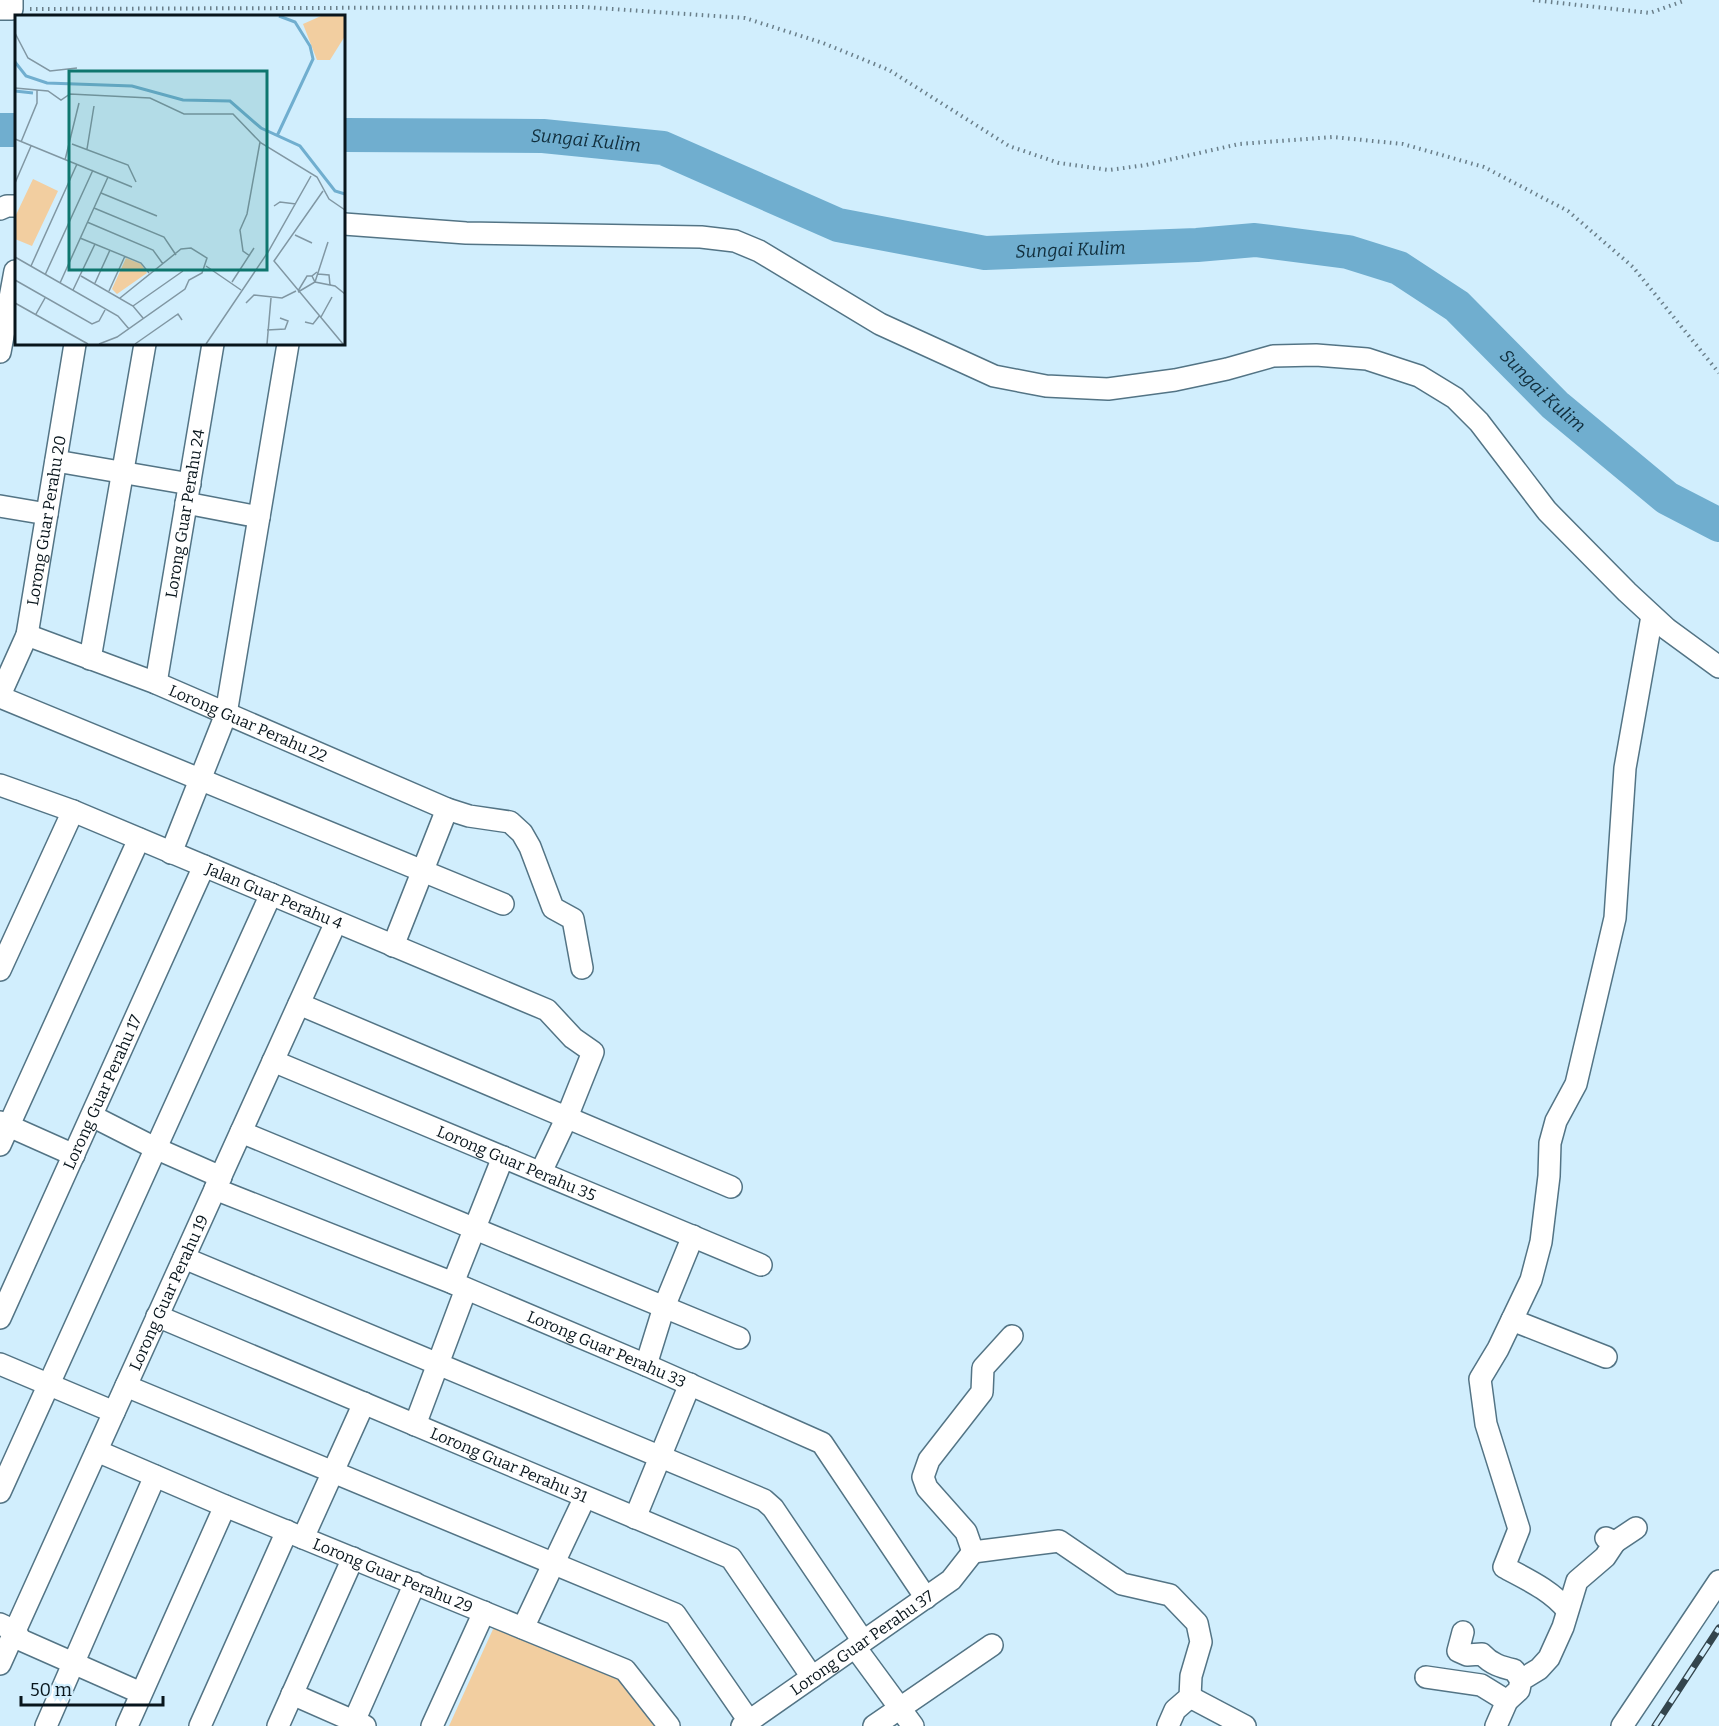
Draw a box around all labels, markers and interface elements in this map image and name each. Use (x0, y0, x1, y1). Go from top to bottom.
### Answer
inset map (15, 15, 345, 345)
water label: Sungai Kulim (531, 125, 642, 157)
water label: Sungai Kulim (1015, 237, 1126, 263)
water label: Sungai Kulim (1495, 345, 1590, 437)
street label: Lorong Guar Perahu 24 (161, 427, 208, 599)
street label: Lorong Guar Perahu 20 (23, 434, 69, 607)
street label: Lorong Guar Perahu 22 (166, 680, 330, 765)
street label: Jalan Guar Perahu 4 (202, 858, 346, 933)
street label: Lorong Guar Perahu 17 (59, 1012, 145, 1172)
street label: Lorong Guar Perahu 35 (434, 1121, 599, 1205)
street label: Lorong Guar Perahu 19 (125, 1211, 212, 1373)
street label: Lorong Guar Perahu 33 (524, 1306, 689, 1391)
street label: Lorong Guar Perahu 31 (428, 1423, 591, 1506)
street label: Lorong Guar Perahu 29 (310, 1534, 476, 1616)
street label: Lorong Guar Perahu 37 (786, 1586, 937, 1699)
scale bar (21, 1669, 164, 1707)
text: 50 m (30, 1679, 72, 1701)

